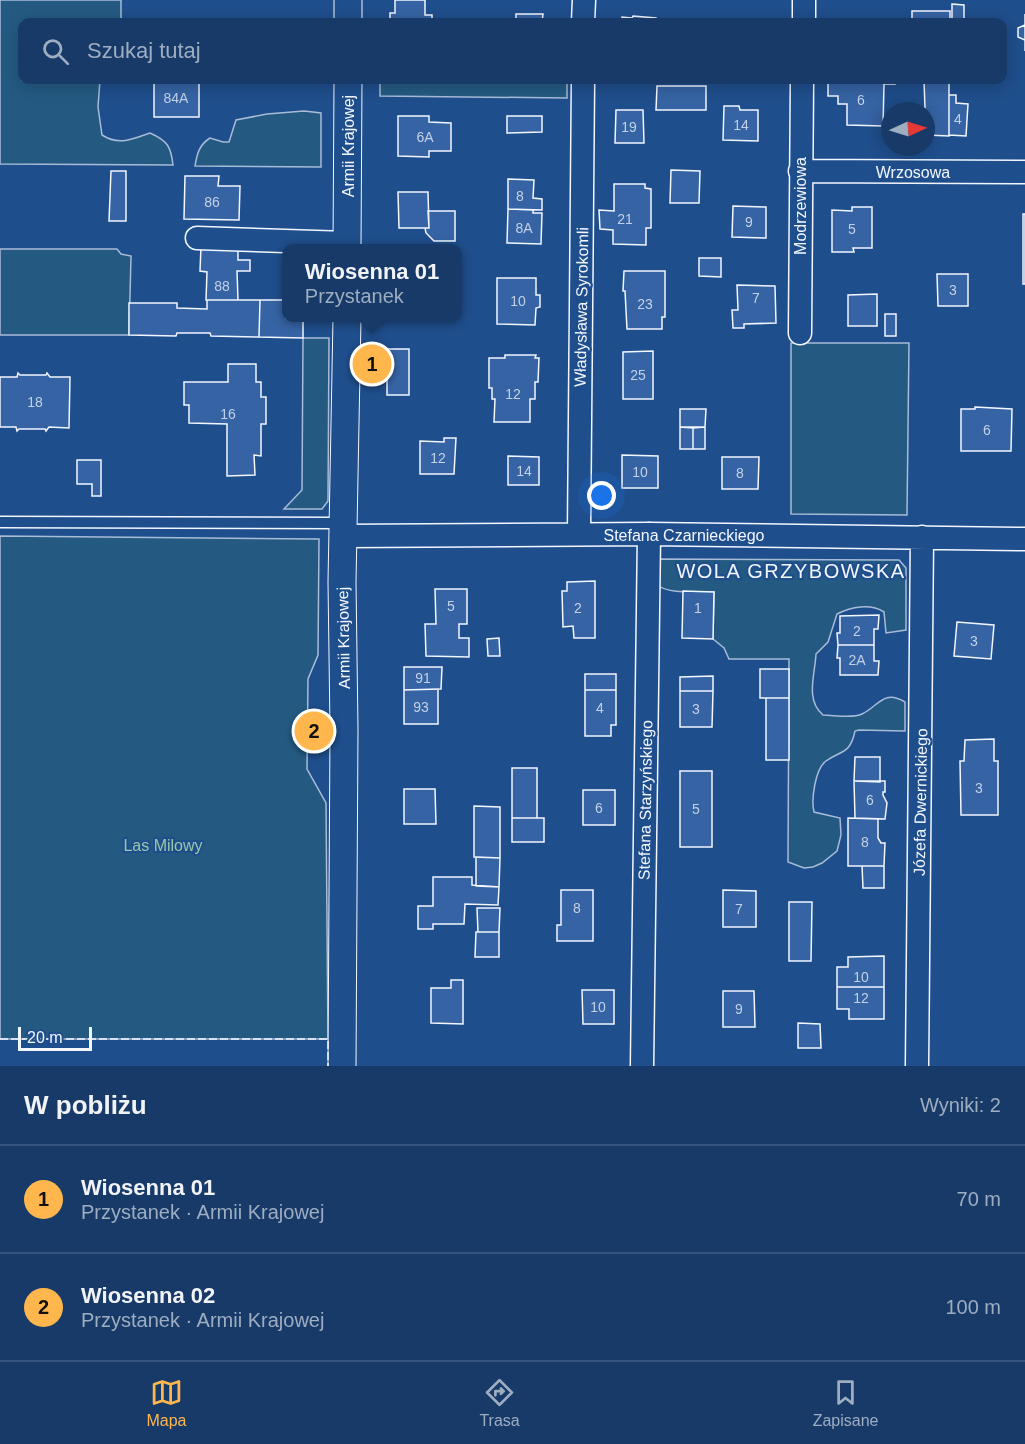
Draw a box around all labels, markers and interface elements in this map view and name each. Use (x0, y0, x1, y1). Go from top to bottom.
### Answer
search box (18, 18, 1007, 84)
icon: search (39, 35, 72, 68)
text: Szukaj tutaj (87, 38, 201, 63)
house number: 84A (164, 90, 189, 106)
house number: 6 (857, 92, 865, 108)
street label: Armii Krajowej (340, 95, 357, 197)
north arrow (881, 102, 935, 156)
house number: 4 (954, 111, 962, 127)
house number: 14 (733, 117, 749, 133)
house number: 19 (621, 119, 637, 135)
house number: 6A (416, 129, 434, 145)
street label: Modrzewiowa (792, 157, 809, 255)
street label: Wrzosowa (876, 164, 950, 181)
house number: 8 (516, 188, 524, 204)
house number: 86 (204, 194, 220, 210)
house number: 21 (617, 211, 633, 227)
house number: 9 (745, 214, 753, 230)
house number: 8A (515, 220, 533, 236)
house number: 5 (848, 221, 856, 237)
street label: Władysława Syrokomli (572, 227, 591, 387)
popup (282, 244, 462, 322)
text: Wiosenna 01 (305, 259, 439, 284)
house number: 88 (214, 278, 230, 294)
house number: 3 (949, 282, 957, 298)
text: Przystanek (305, 285, 404, 307)
house number: 7 (752, 290, 760, 306)
house number: 10 (510, 293, 526, 309)
house number: 23 (637, 296, 653, 312)
pin: 1 (352, 342, 392, 386)
house number: 25 (630, 367, 646, 383)
house number: 12 (505, 386, 521, 402)
house number: 18 (27, 394, 43, 410)
house number: 16 (220, 406, 236, 422)
house number: 6 (983, 422, 991, 438)
house number: 12 (430, 450, 446, 466)
house number: 14 (516, 463, 532, 479)
house number: 10 (632, 464, 648, 480)
house number: 8 (736, 465, 744, 481)
your location (587, 481, 616, 510)
street label: Stefana Czarnieckiego (604, 527, 765, 544)
district label: WOLA GRZYBOWSKA (676, 560, 906, 582)
street label: Armii Krajowej (334, 587, 353, 689)
house number: 5 (447, 598, 455, 614)
house number: 2 (574, 600, 582, 616)
house number: 1 (694, 600, 702, 616)
house number: 2 (853, 623, 861, 639)
house number: 3 (970, 633, 978, 649)
house number: 2A (848, 652, 866, 668)
house number: 91 (415, 670, 431, 686)
house number: 93 (413, 699, 429, 715)
house number: 4 (596, 700, 604, 716)
house number: 3 (692, 701, 700, 717)
pin: 2 (294, 708, 334, 754)
street label: Stefana Starzyńskiego (636, 720, 655, 880)
street label: Józefa Dwernickiego (911, 728, 930, 876)
house number: 3 (975, 780, 983, 796)
house number: 6 (866, 792, 874, 808)
house number: 6 (595, 800, 603, 816)
house number: 5 (692, 801, 700, 817)
house number: 8 (861, 834, 869, 850)
park label: Las Milowy (123, 837, 203, 854)
house number: 8 (573, 900, 581, 916)
house number: 7 (735, 901, 743, 917)
house number: 10 (853, 969, 869, 985)
house number: 12 (853, 990, 869, 1006)
house number: 10 (590, 999, 606, 1015)
house number: 9 (735, 1001, 743, 1017)
scale bar (18, 1024, 92, 1052)
text: 20 m (27, 1029, 63, 1046)
text: W pobliżu (24, 1090, 147, 1120)
text: Wyniki: 2 (920, 1094, 1001, 1116)
text: Wiosenna 01 (81, 1175, 215, 1200)
text: 1 (38, 1188, 49, 1210)
text: 70 m (957, 1188, 1001, 1210)
text: Przystanek · Armii Krajowej (81, 1201, 324, 1223)
text: Wiosenna 02 (81, 1283, 215, 1308)
text: 2 (38, 1296, 49, 1318)
text: 100 m (945, 1296, 1001, 1318)
text: Przystanek · Armii Krajowej (81, 1309, 324, 1331)
tab: Mapa (146, 1376, 187, 1430)
tab: Trasa (479, 1376, 520, 1430)
tab: Zapisane (813, 1376, 879, 1430)

